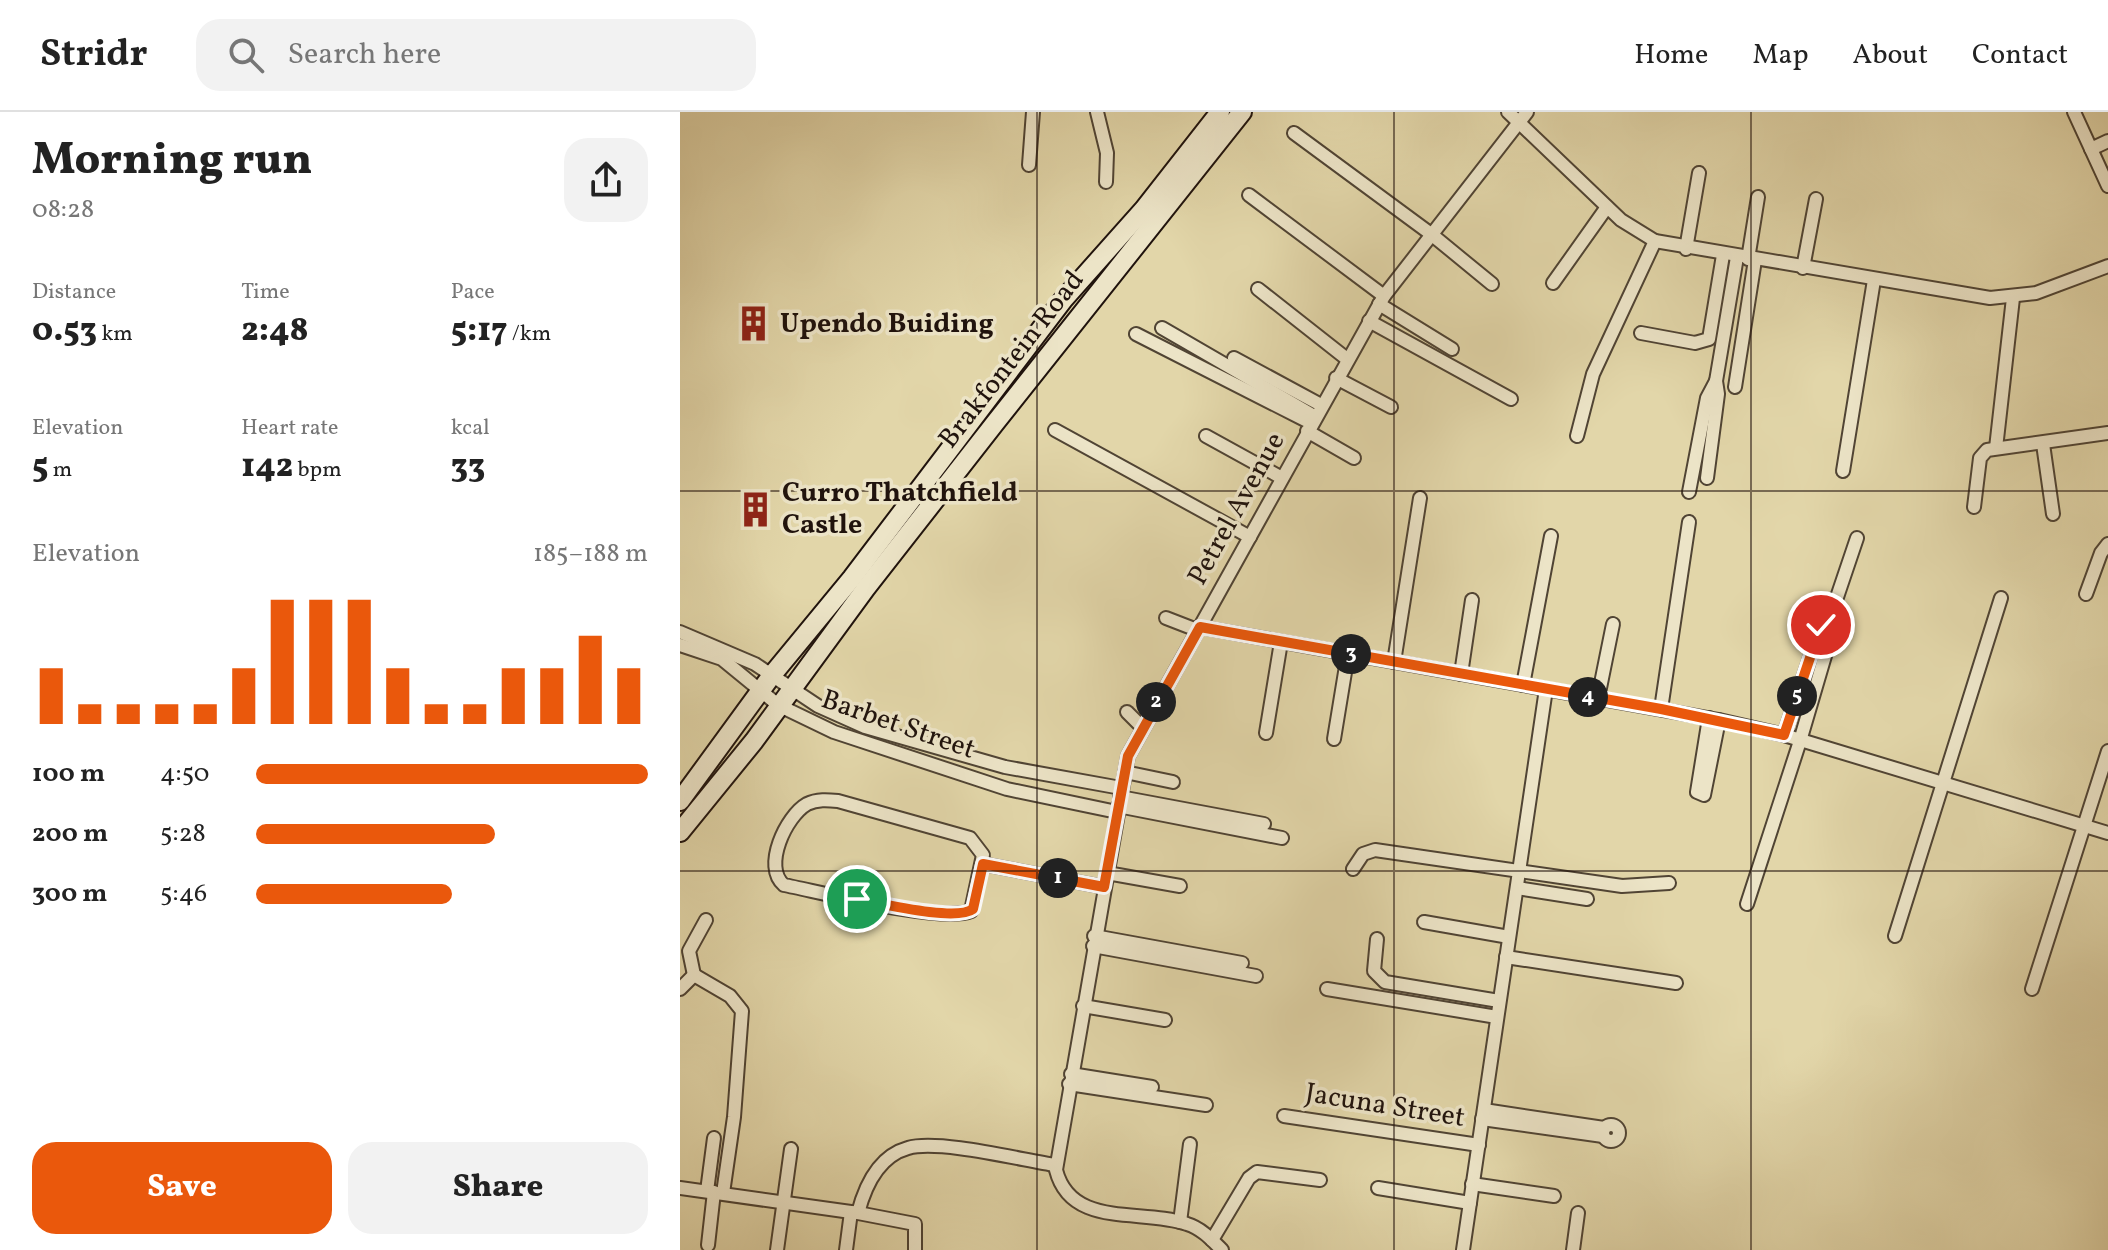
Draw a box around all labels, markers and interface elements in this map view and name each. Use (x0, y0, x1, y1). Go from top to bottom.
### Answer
search box (196, 19, 756, 91)
text: Stridr (40, 29, 148, 82)
icon: search (224, 33, 268, 77)
text: Search here (288, 34, 441, 76)
text: Home (1634, 36, 1708, 75)
text: Map (1752, 36, 1808, 75)
text: About (1852, 36, 1928, 75)
text: Contact (1972, 36, 2068, 75)
text: Morning run (32, 131, 312, 192)
button: share (564, 138, 648, 222)
text: 08:28 (32, 192, 94, 228)
street label: Brakfontein Road (930, 263, 1094, 457)
text: Distance (32, 277, 116, 308)
text: Time (241, 277, 290, 308)
text: Pace (451, 277, 495, 308)
building icon: Upendo Buiding (735, 305, 773, 343)
place label: Upendo Buiding (780, 305, 994, 344)
text: 0.53 (32, 308, 97, 355)
text: 2:48 (241, 308, 309, 355)
text: 5:17 (451, 308, 507, 355)
text: km (97, 319, 133, 350)
text: /km (507, 319, 551, 350)
text: Elevation (32, 413, 123, 444)
text: Heart rate (241, 413, 338, 444)
text: kcal (451, 413, 490, 444)
street label: Petrel Avenue (1179, 425, 1295, 593)
text: 5 (32, 444, 48, 491)
text: 142 (241, 444, 293, 491)
text: 33 (451, 444, 485, 491)
text: m (48, 455, 72, 486)
text: bpm (293, 455, 342, 486)
place label: Curro Thatchfield Castle (782, 474, 1018, 545)
building icon: Curro Thatchfield Castle (737, 490, 775, 528)
text: Elevation (32, 536, 140, 572)
text: 185–188 m (533, 536, 648, 572)
pin (1787, 591, 1855, 659)
icon: check (1799, 603, 1843, 647)
pin: 3 (1331, 634, 1371, 674)
text: 3 (1345, 638, 1357, 669)
pin: 5 (1777, 676, 1817, 716)
pin: 4 (1568, 677, 1608, 717)
street label: Barbet Street (816, 680, 980, 770)
text: 5 (1792, 680, 1802, 711)
text: 4 (1581, 681, 1595, 712)
pin: 2 (1136, 682, 1176, 722)
text: 2 (1150, 686, 1162, 717)
text: 100 m (32, 756, 105, 792)
text: 4:50 (160, 756, 209, 792)
text: 200 m (32, 816, 108, 852)
text: 5:28 (160, 816, 206, 852)
pin: 1 (1038, 858, 1078, 898)
text: 1 (1054, 862, 1062, 893)
pin (823, 865, 891, 933)
text: 300 m (32, 876, 108, 912)
text: 5:46 (160, 876, 207, 912)
icon: arrive (835, 877, 879, 921)
street label: Jacuna Street (1302, 1074, 1468, 1138)
button: Save (32, 1142, 332, 1234)
button: Share (348, 1142, 648, 1234)

